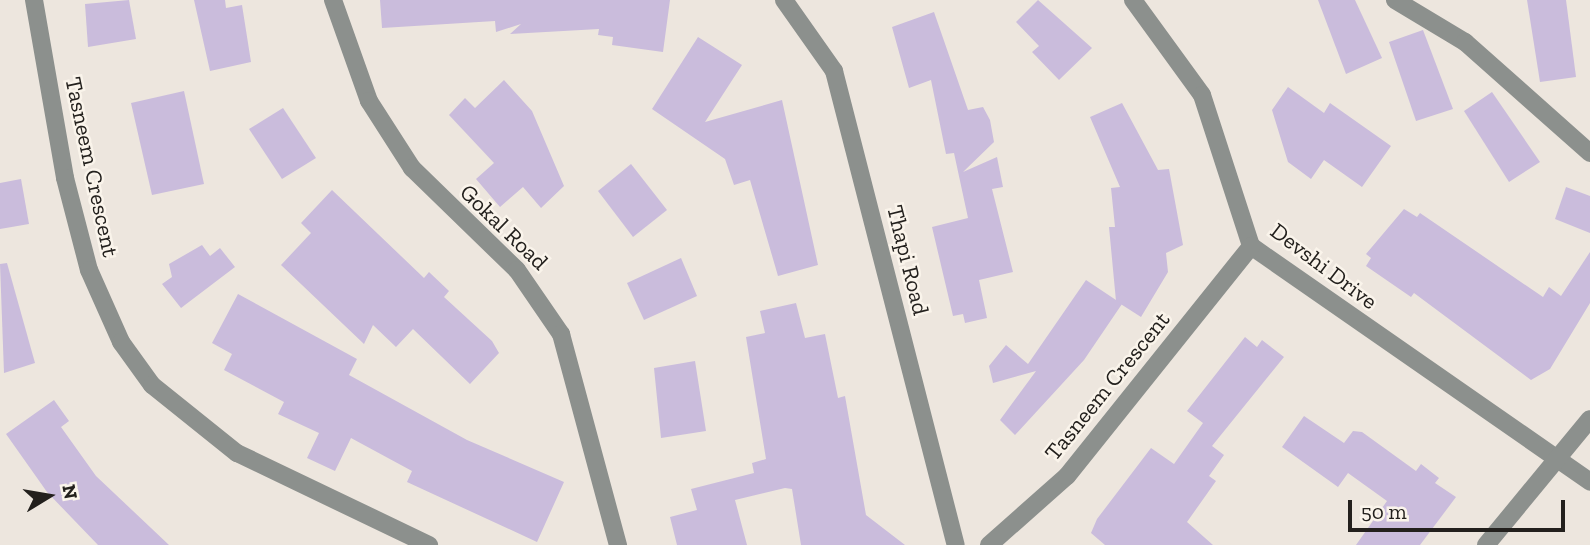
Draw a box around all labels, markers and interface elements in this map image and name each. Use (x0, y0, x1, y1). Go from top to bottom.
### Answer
street label: Tasneem Crescent (59, 75, 125, 259)
street label: Gokal Road (454, 178, 554, 276)
street label: Thapi Road (881, 202, 935, 318)
street label: Devshi Drive (1265, 217, 1383, 315)
street label: Tasneem Crescent (1039, 306, 1175, 466)
north arrow (14, 461, 84, 531)
text: N (57, 483, 83, 501)
scale bar (1352, 486, 1569, 530)
text: 50 m (1361, 499, 1407, 524)

